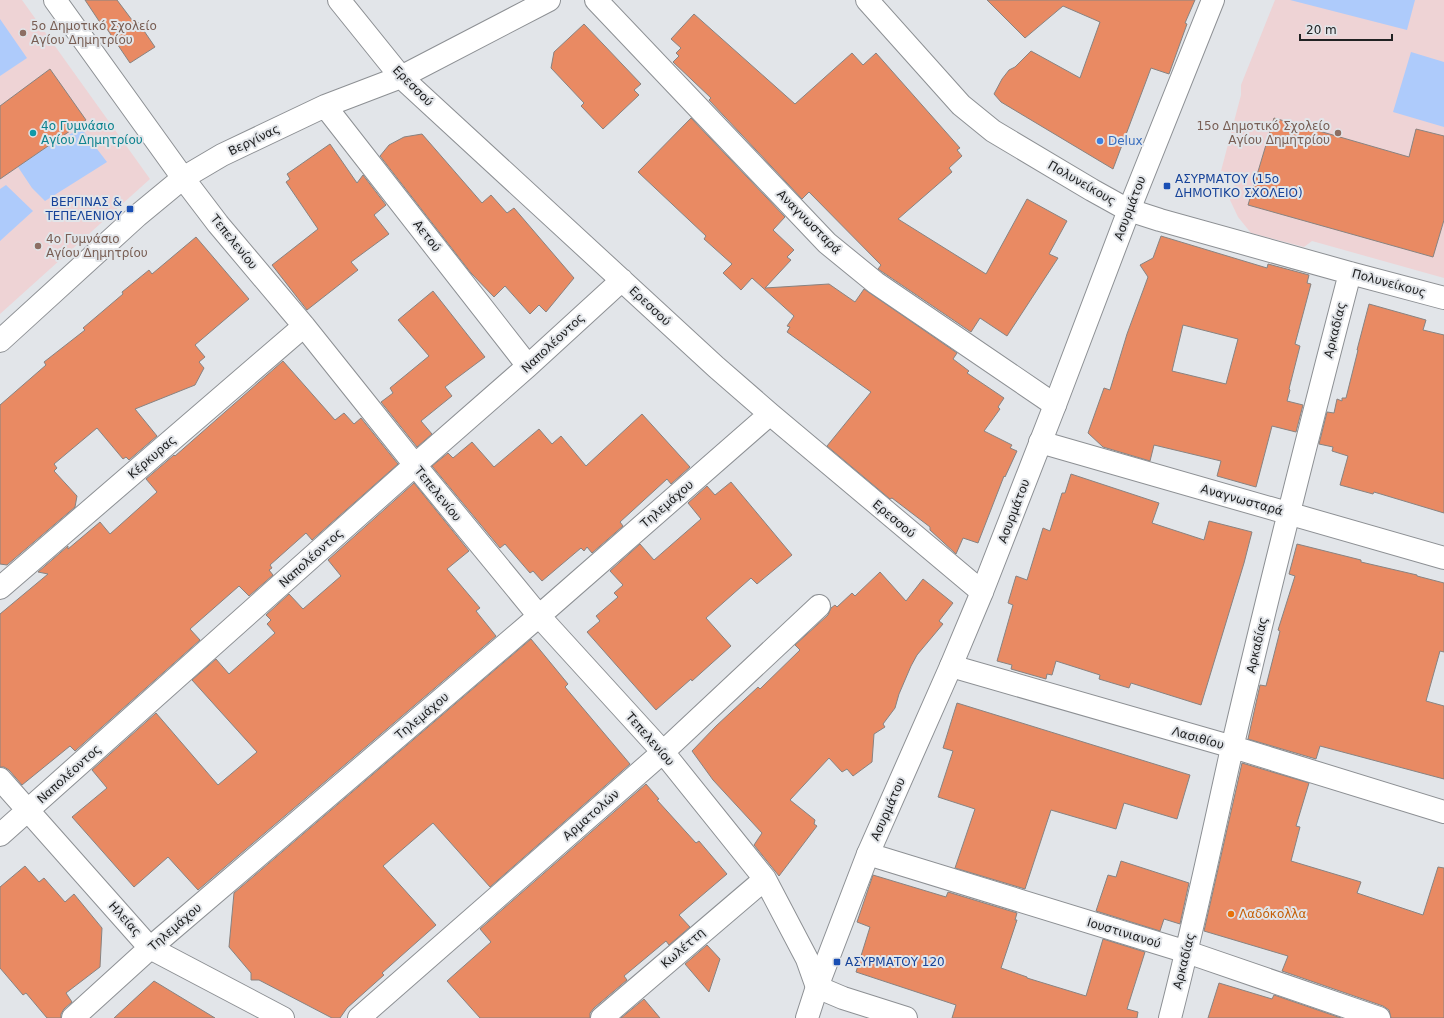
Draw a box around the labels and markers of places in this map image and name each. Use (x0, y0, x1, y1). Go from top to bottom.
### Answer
place label: 5ο Δημοτικό Σχολείο Αγίου Δημητρίου (31, 19, 157, 47)
marker: 5ο Δημοτικό Σχολείο Αγίου Δημητρίου (18, 28, 28, 38)
place label: 4o Γυμνάσιο Αγίου Δημητρίου (41, 119, 143, 147)
place label: 15ο Δημοτικό Σχολείο Αγίου Δημητρίου (1196, 119, 1330, 147)
marker: 4o Γυμνάσιο Αγίου Δημητρίου (28, 128, 38, 138)
marker: 15ο Δημοτικό Σχολείο Αγίου Δημητρίου (1333, 128, 1343, 138)
place label: Delux (1108, 134, 1143, 148)
marker: Delux (1095, 136, 1105, 146)
place label: ΑΣΥΡΜΑΤΟΥ (15ο ΔΗΜΟΤΙΚΟ ΣΧΟΛΕΙΟ) (1175, 172, 1303, 200)
marker: ΑΣΥΡΜΑΤΟΥ (15ο ΔΗΜΟΤΙΚΟ ΣΧΟΛΕΙΟ) (1162, 181, 1172, 191)
place label: ΒΕΡΓΙΝΑΣ & ΤΕΠΕΛΕΝΙΟΥ (44, 195, 123, 223)
marker: ΒΕΡΓΙΝΑΣ & ΤΕΠΕΛΕΝΙΟΥ (125, 204, 135, 214)
place label: 4ο Γυμνάσιο Αγίου Δημητρίου (46, 232, 148, 260)
marker: 4ο Γυμνάσιο Αγίου Δημητρίου (33, 241, 43, 251)
place label: Λαδόκολλα (1239, 907, 1306, 921)
marker: Λαδόκολλα (1226, 909, 1236, 919)
place label: ΑΣΥΡΜΑΤΟΥ 120 (845, 955, 945, 969)
marker: ΑΣΥΡΜΑΤΟΥ 120 (832, 957, 842, 967)

